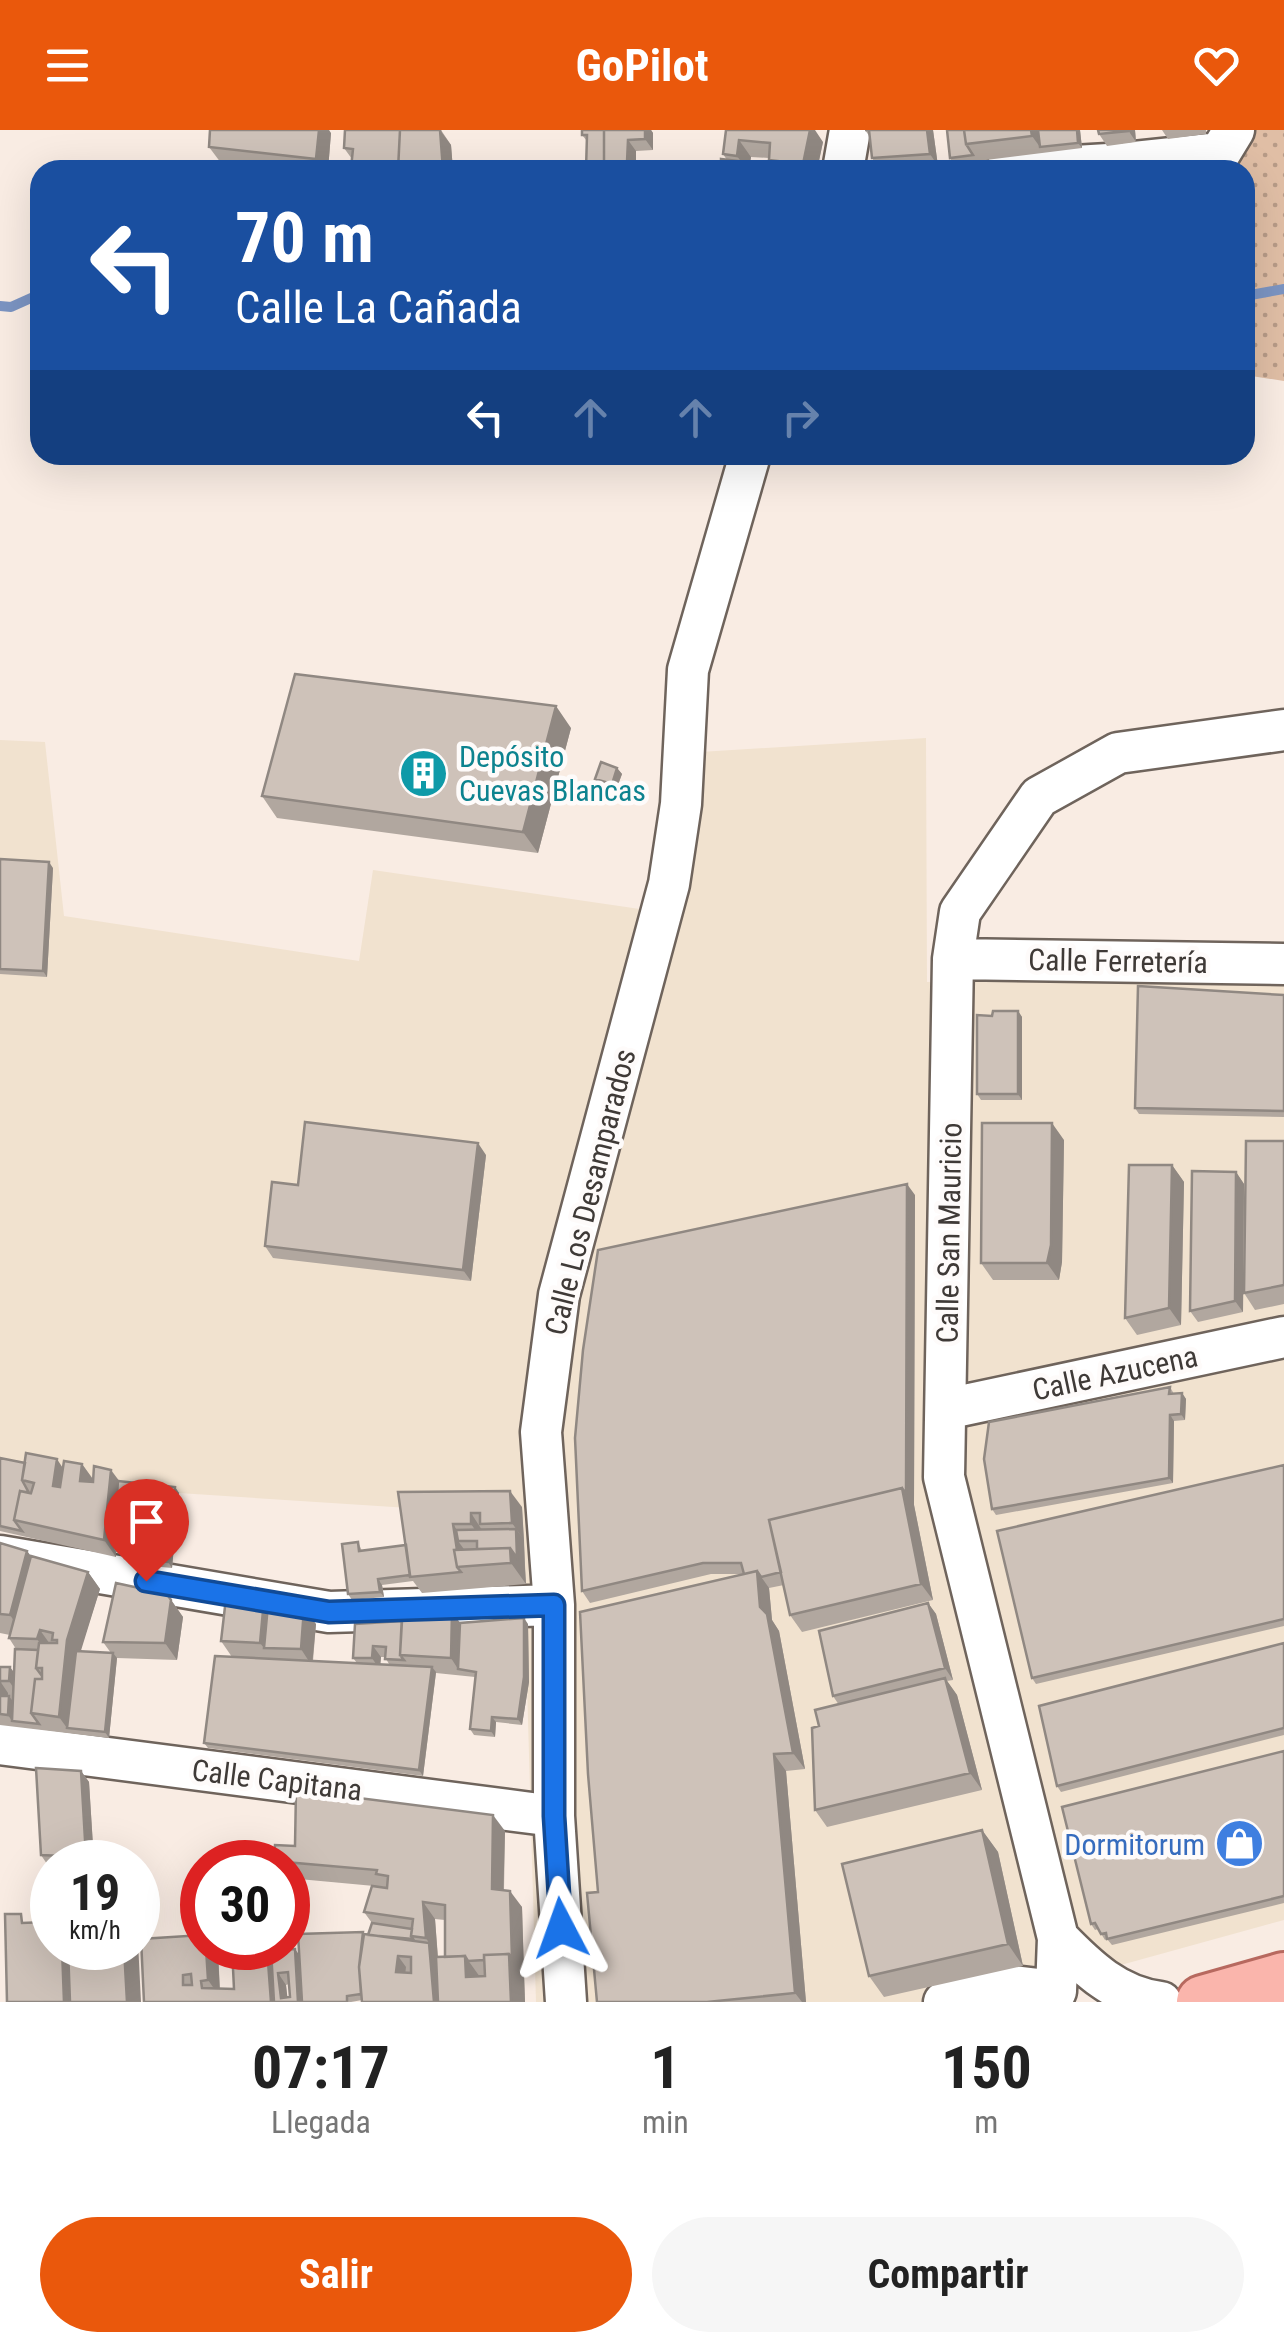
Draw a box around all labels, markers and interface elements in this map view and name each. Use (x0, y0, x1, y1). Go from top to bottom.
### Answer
icon: menu (40, 38, 95, 93)
icon: heart (1189, 38, 1244, 93)
text: GoPilot (575, 39, 709, 92)
text: 70 m (235, 197, 374, 279)
icon: left (70, 200, 200, 330)
text: Calle La Cañada (235, 281, 522, 334)
icon: left (458, 390, 513, 445)
icon: ahead (563, 390, 618, 445)
icon: ahead (668, 390, 723, 445)
icon: right (773, 390, 828, 445)
place label: Depósito Cuevas Blancas (459, 739, 646, 808)
building icon: Depósito Cuevas Blancas (398, 747, 450, 799)
street label: Calle Ferretería (1028, 942, 1208, 980)
street label: Calle Los Desamparados (538, 1045, 642, 1339)
street label: Calle San Mauricio (930, 1122, 968, 1344)
street label: Calle Azucena (1029, 1338, 1201, 1408)
pin (104, 1479, 189, 1582)
icon: arrive (119, 1494, 174, 1549)
street label: Calle Capitana (190, 1752, 364, 1808)
shop icon: Dormitorum (1214, 1818, 1266, 1870)
place label: Dormitorum (1064, 1827, 1205, 1862)
speed limit sign: 30 (180, 1840, 310, 1970)
text: 19 (70, 1864, 120, 1922)
position arrow (509, 1876, 613, 1980)
text: km/h (69, 1916, 121, 1945)
text: 07:17 (252, 2032, 390, 2103)
text: 1 (650, 2032, 681, 2103)
text: 150 (941, 2032, 1032, 2103)
text: Llegada (271, 2103, 371, 2141)
text: min (642, 2103, 689, 2141)
text: m (974, 2103, 998, 2141)
button: Salir (40, 2217, 632, 2332)
button: Compartir (652, 2217, 1244, 2332)

